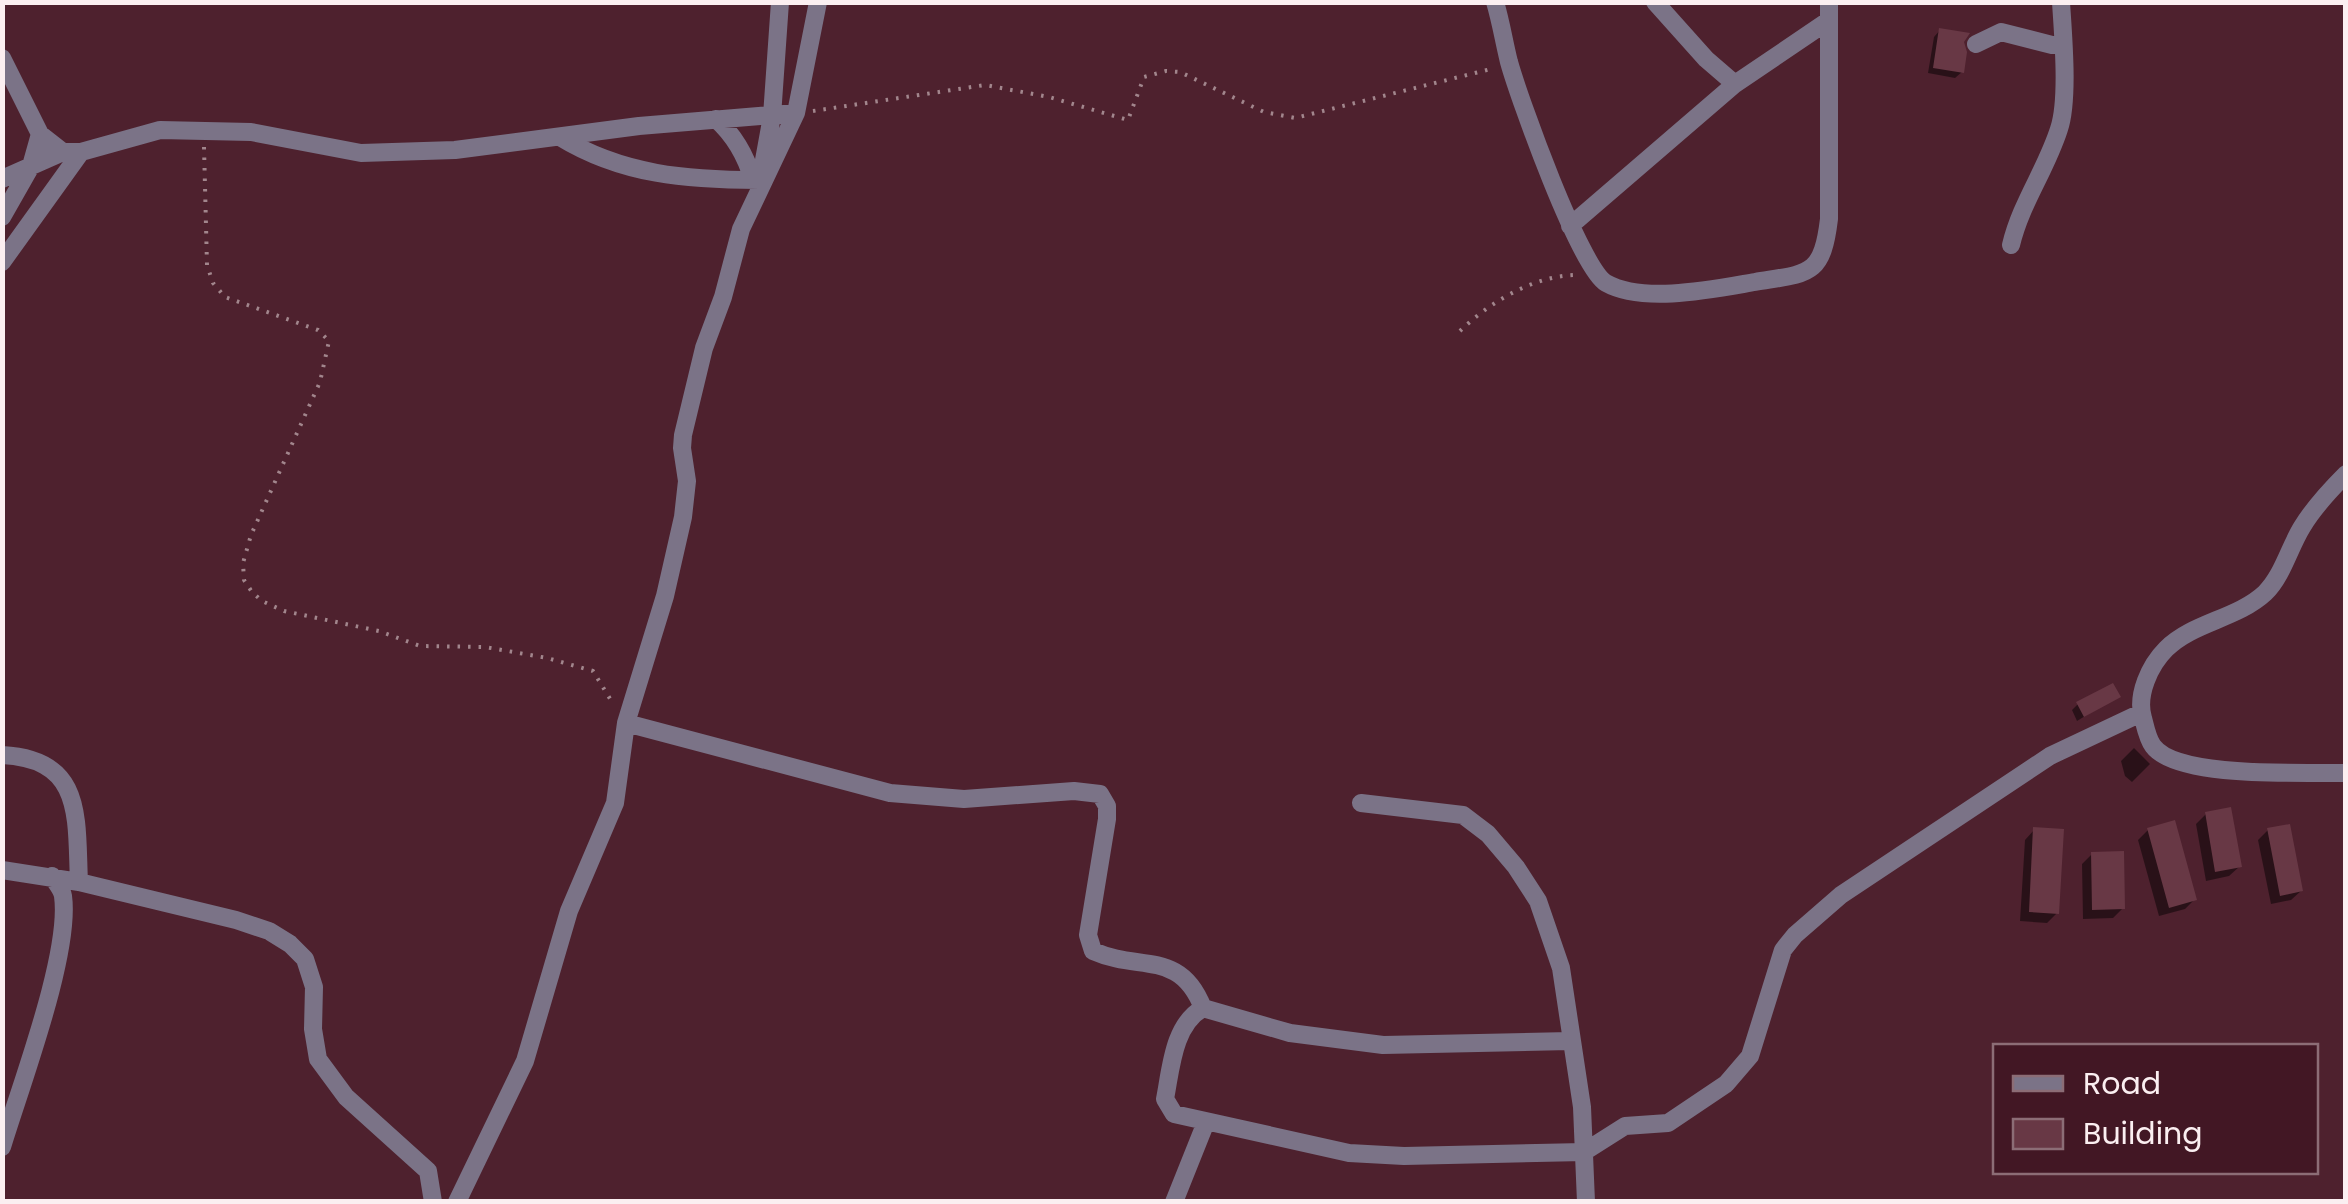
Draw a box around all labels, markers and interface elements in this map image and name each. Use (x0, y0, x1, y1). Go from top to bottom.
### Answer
legend (1993, 1044, 2318, 1174)
text: Road (2083, 1062, 2161, 1105)
text: Building (2083, 1112, 2203, 1155)

